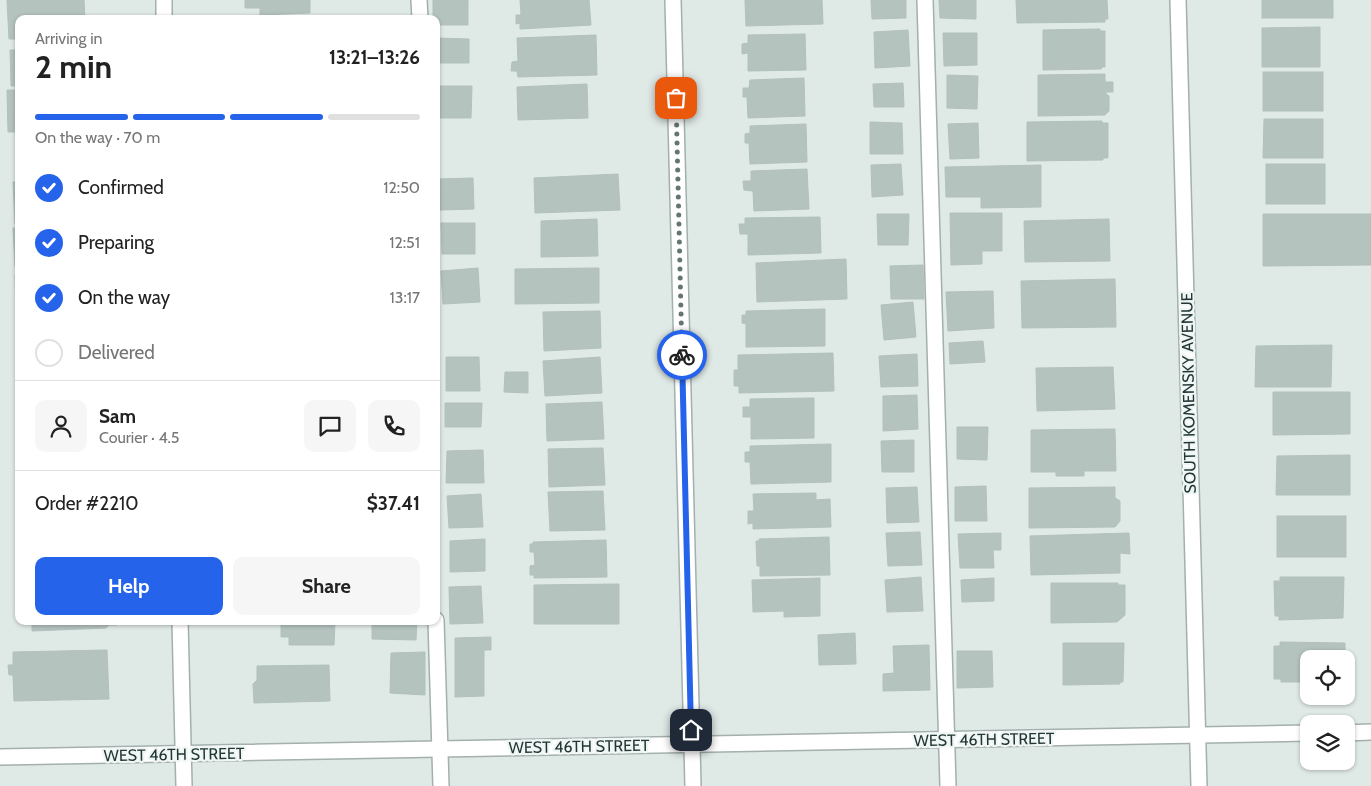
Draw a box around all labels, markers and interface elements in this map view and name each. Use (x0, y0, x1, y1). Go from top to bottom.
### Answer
text: Arriving in (35, 29, 102, 48)
text: 13:21–13:26 (329, 46, 420, 69)
text: 2 min (35, 47, 112, 86)
pin (655, 77, 697, 119)
icon: bag (662, 84, 690, 112)
text: On the way · 70 m (35, 128, 160, 147)
icon: check (35, 174, 63, 202)
text: Confirmed (78, 176, 164, 199)
text: 12:50 (383, 178, 420, 197)
icon: check (35, 229, 63, 257)
text: Preparing (78, 231, 154, 254)
text: 12:51 (389, 233, 420, 252)
icon: check (35, 284, 63, 312)
text: On the way (78, 286, 170, 309)
text: 13:17 (390, 288, 420, 307)
street label: SOUTH KOMENSKY AVENUE (1177, 292, 1200, 494)
courier (657, 330, 707, 380)
text: Delivered (78, 341, 155, 364)
icon: bike (668, 341, 696, 369)
button: person (35, 400, 87, 452)
button: chat (304, 400, 356, 452)
button: phone (368, 400, 420, 452)
text: Sam (99, 405, 136, 428)
text: Courier · 4.5 (99, 428, 180, 447)
text: Order #2210 (35, 492, 139, 515)
text: $37.41 (367, 492, 420, 515)
button: Help (35, 557, 223, 615)
button: Share (233, 557, 420, 615)
map controls (1300, 650, 1355, 770)
button: locate (1300, 650, 1355, 705)
pin (670, 709, 712, 751)
button: layers (1300, 715, 1355, 770)
icon: home (677, 716, 705, 744)
street label: WEST 46TH STREET (914, 729, 1055, 750)
street label: WEST 46TH STREET (509, 736, 650, 757)
street label: WEST 46TH STREET (104, 744, 245, 765)

